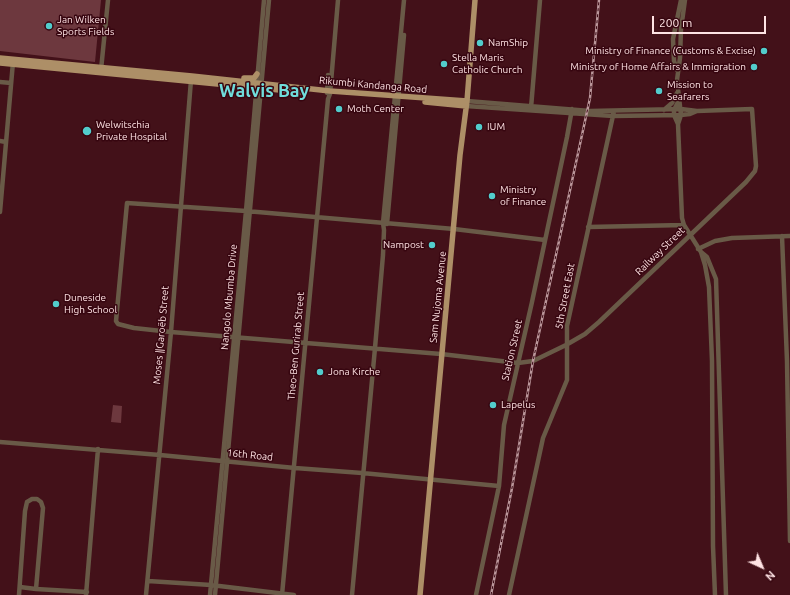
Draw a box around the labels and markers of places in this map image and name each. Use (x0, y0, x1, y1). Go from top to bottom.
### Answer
place label: Jan Wilken Sports Fields (57, 14, 114, 38)
marker: Jan Wilken Sports Fields (44, 21, 54, 31)
place label: NamShip (488, 37, 528, 49)
marker: NamShip (475, 38, 485, 48)
place label: Ministry of Finance (Customs & Excise) (585, 45, 756, 57)
marker: Ministry of Finance (Customs & Excise) (759, 46, 769, 56)
place label: Stella Maris Catholic Church (452, 52, 522, 76)
marker: Stella Maris Catholic Church (439, 59, 449, 69)
place label: Ministry of Home Affairs & Immigration (570, 61, 746, 73)
marker: Ministry of Home Affairs & Immigration (749, 62, 759, 72)
place label: Mission to Seafarers (667, 79, 713, 102)
marker: Mission to Seafarers (654, 86, 664, 96)
place label: Moth Center (347, 103, 404, 115)
marker: Moth Center (334, 104, 344, 114)
place label: Welwitschia Private Hospital (96, 119, 167, 142)
place label: IUM (487, 121, 505, 133)
marker: IUM (474, 122, 484, 132)
marker: Welwitschia Private Hospital (81, 125, 93, 137)
place label: Ministry of Finance (500, 184, 546, 208)
marker: Ministry of Finance (487, 191, 497, 201)
place label: Nampost (383, 239, 424, 251)
marker: Nampost (427, 240, 437, 250)
place label: Duneside High School (64, 292, 117, 316)
marker: Duneside High School (51, 299, 61, 309)
place label: Jona Kirche (328, 366, 380, 378)
marker: Jona Kirche (315, 367, 325, 377)
place label: Lapelus (501, 399, 535, 411)
marker: Lapelus (488, 400, 498, 410)

